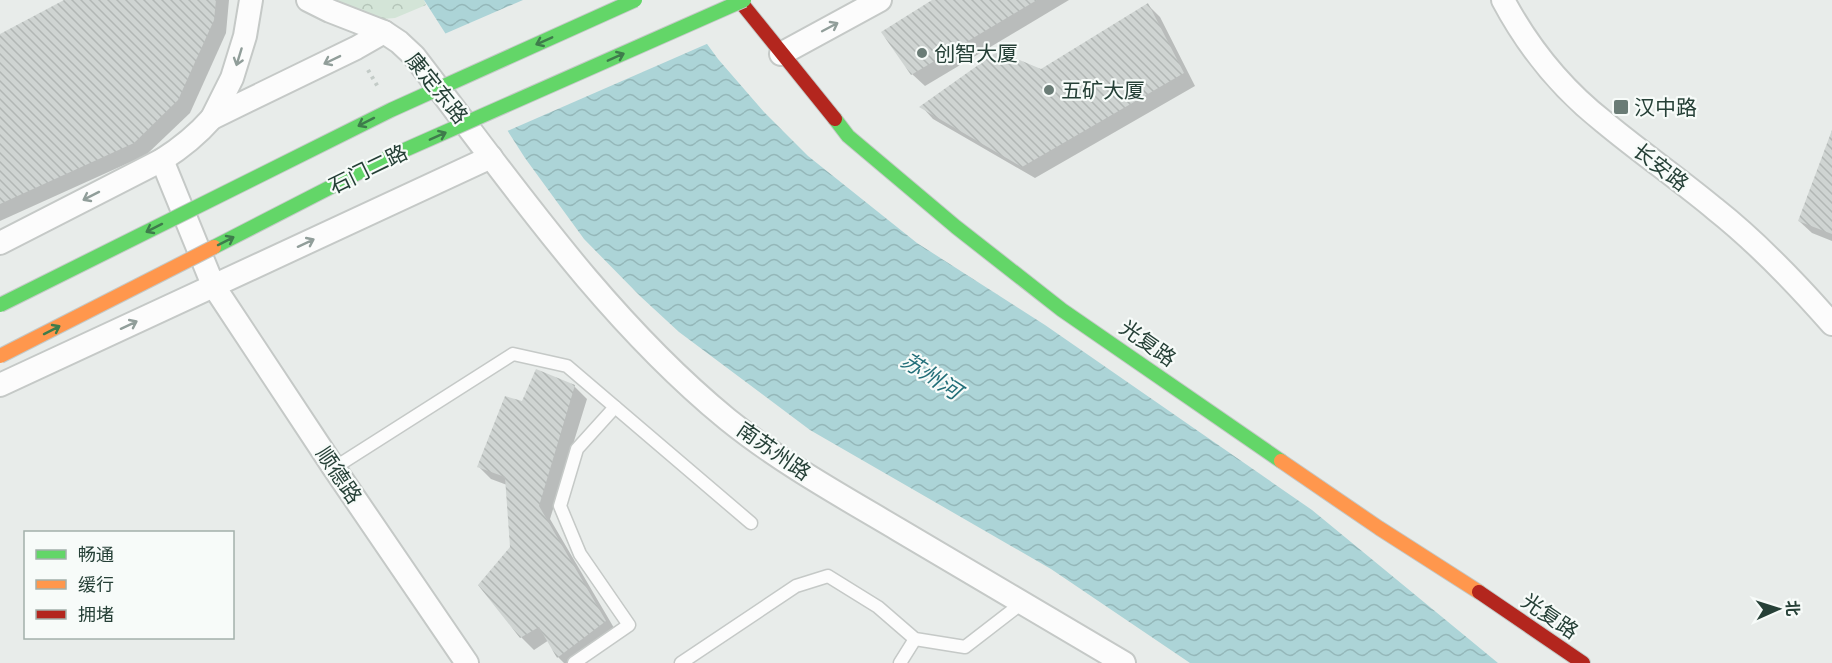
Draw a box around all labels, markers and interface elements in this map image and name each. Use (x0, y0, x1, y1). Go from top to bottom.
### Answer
one-way arrow (821, 21, 838, 33)
one-way arrow (535, 36, 553, 47)
place label: 创智大厦 (934, 39, 1018, 68)
street label: 康定东路 (399, 46, 475, 130)
marker: 创智大厦 (915, 46, 929, 60)
one-way arrow (233, 47, 244, 66)
one-way arrow (607, 50, 625, 62)
one-way arrow (324, 54, 342, 66)
place label: 五矿大厦 (1061, 76, 1145, 105)
marker: 五矿大厦 (1042, 83, 1056, 97)
place label: 汉中路 (1634, 93, 1697, 122)
marker: 汉中路 (1612, 98, 1630, 116)
one-way arrow (358, 117, 376, 128)
one-way arrow (429, 129, 447, 140)
street label: 长安路 (1627, 136, 1695, 198)
street label: 石门二路 (324, 138, 412, 200)
one-way arrow (82, 191, 100, 203)
one-way arrow (146, 223, 164, 234)
one-way arrow (216, 235, 234, 246)
one-way arrow (296, 236, 314, 248)
street label: 光复路 (1114, 313, 1182, 373)
one-way arrow (120, 318, 138, 330)
one-way arrow (43, 324, 60, 336)
water label: 苏州河 (895, 345, 970, 409)
street label: 南苏州路 (731, 415, 817, 487)
street label: 顺德路 (309, 441, 369, 509)
legend (24, 531, 234, 639)
text: 畅通 (78, 542, 114, 567)
text: 缓行 (78, 572, 114, 597)
north arrow (1748, 579, 1808, 639)
street label: 光复路 (1516, 586, 1584, 646)
text: 北 (1781, 600, 1804, 617)
text: 拥堵 (78, 602, 114, 627)

